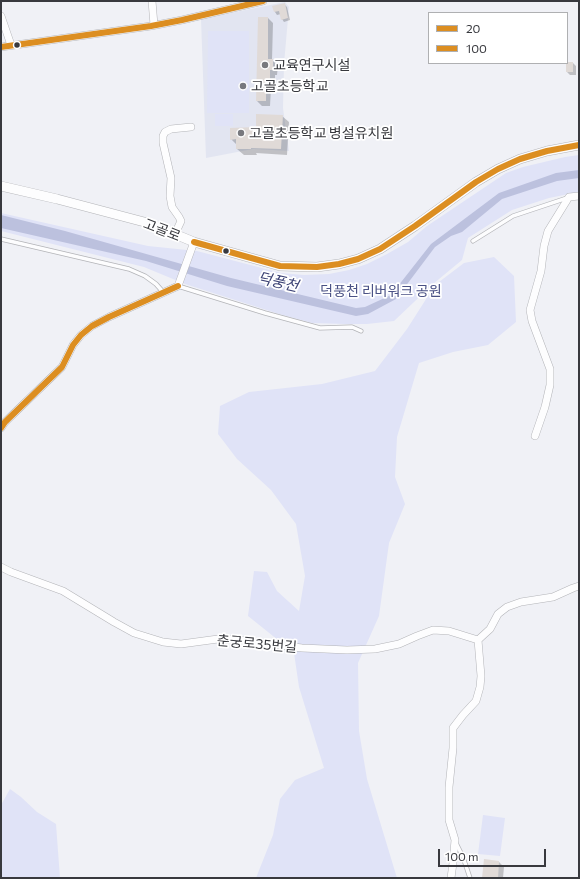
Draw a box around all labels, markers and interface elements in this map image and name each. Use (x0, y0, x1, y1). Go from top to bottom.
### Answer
legend (428, 12, 568, 64)
text: 20 (466, 21, 480, 35)
unlabelled marker (12, 40, 22, 50)
text: 100 (466, 41, 487, 55)
place label: 교육연구시설 (273, 57, 350, 73)
marker: 교육연구시설 (260, 60, 270, 70)
place label: 고골초등학교 (251, 78, 328, 94)
marker: 고골초등학교 (238, 81, 248, 91)
place label: 고골초등학교 병설유치원 (249, 125, 393, 141)
marker: 고골초등학교 병설유치원 (236, 128, 246, 138)
street label: 고골로 (141, 215, 183, 245)
unlabelled marker (221, 246, 231, 256)
water label: 덕풍천 (256, 269, 300, 295)
park label: 덕풍천 리버워크 공원 (320, 283, 442, 299)
street label: 춘궁로35번길 (216, 632, 298, 656)
scale bar (440, 841, 548, 867)
text: 100 m (445, 849, 479, 863)

